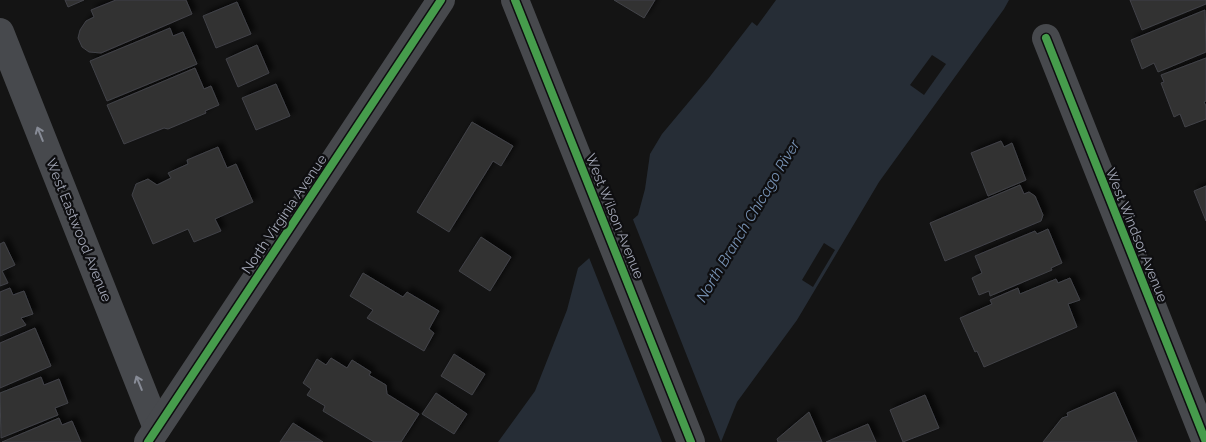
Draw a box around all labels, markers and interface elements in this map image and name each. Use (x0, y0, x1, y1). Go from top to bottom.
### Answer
one-way arrow (35, 127, 45, 142)
water label: North Branch Chicago River (692, 136, 804, 305)
street label: West Wilson Avenue (583, 151, 647, 281)
street label: North Virginia Avenue (238, 152, 330, 276)
street label: West Eastwood Avenue (43, 156, 115, 304)
street label: West Windsor Avenue (1103, 166, 1171, 304)
one-way arrow (134, 375, 143, 391)

